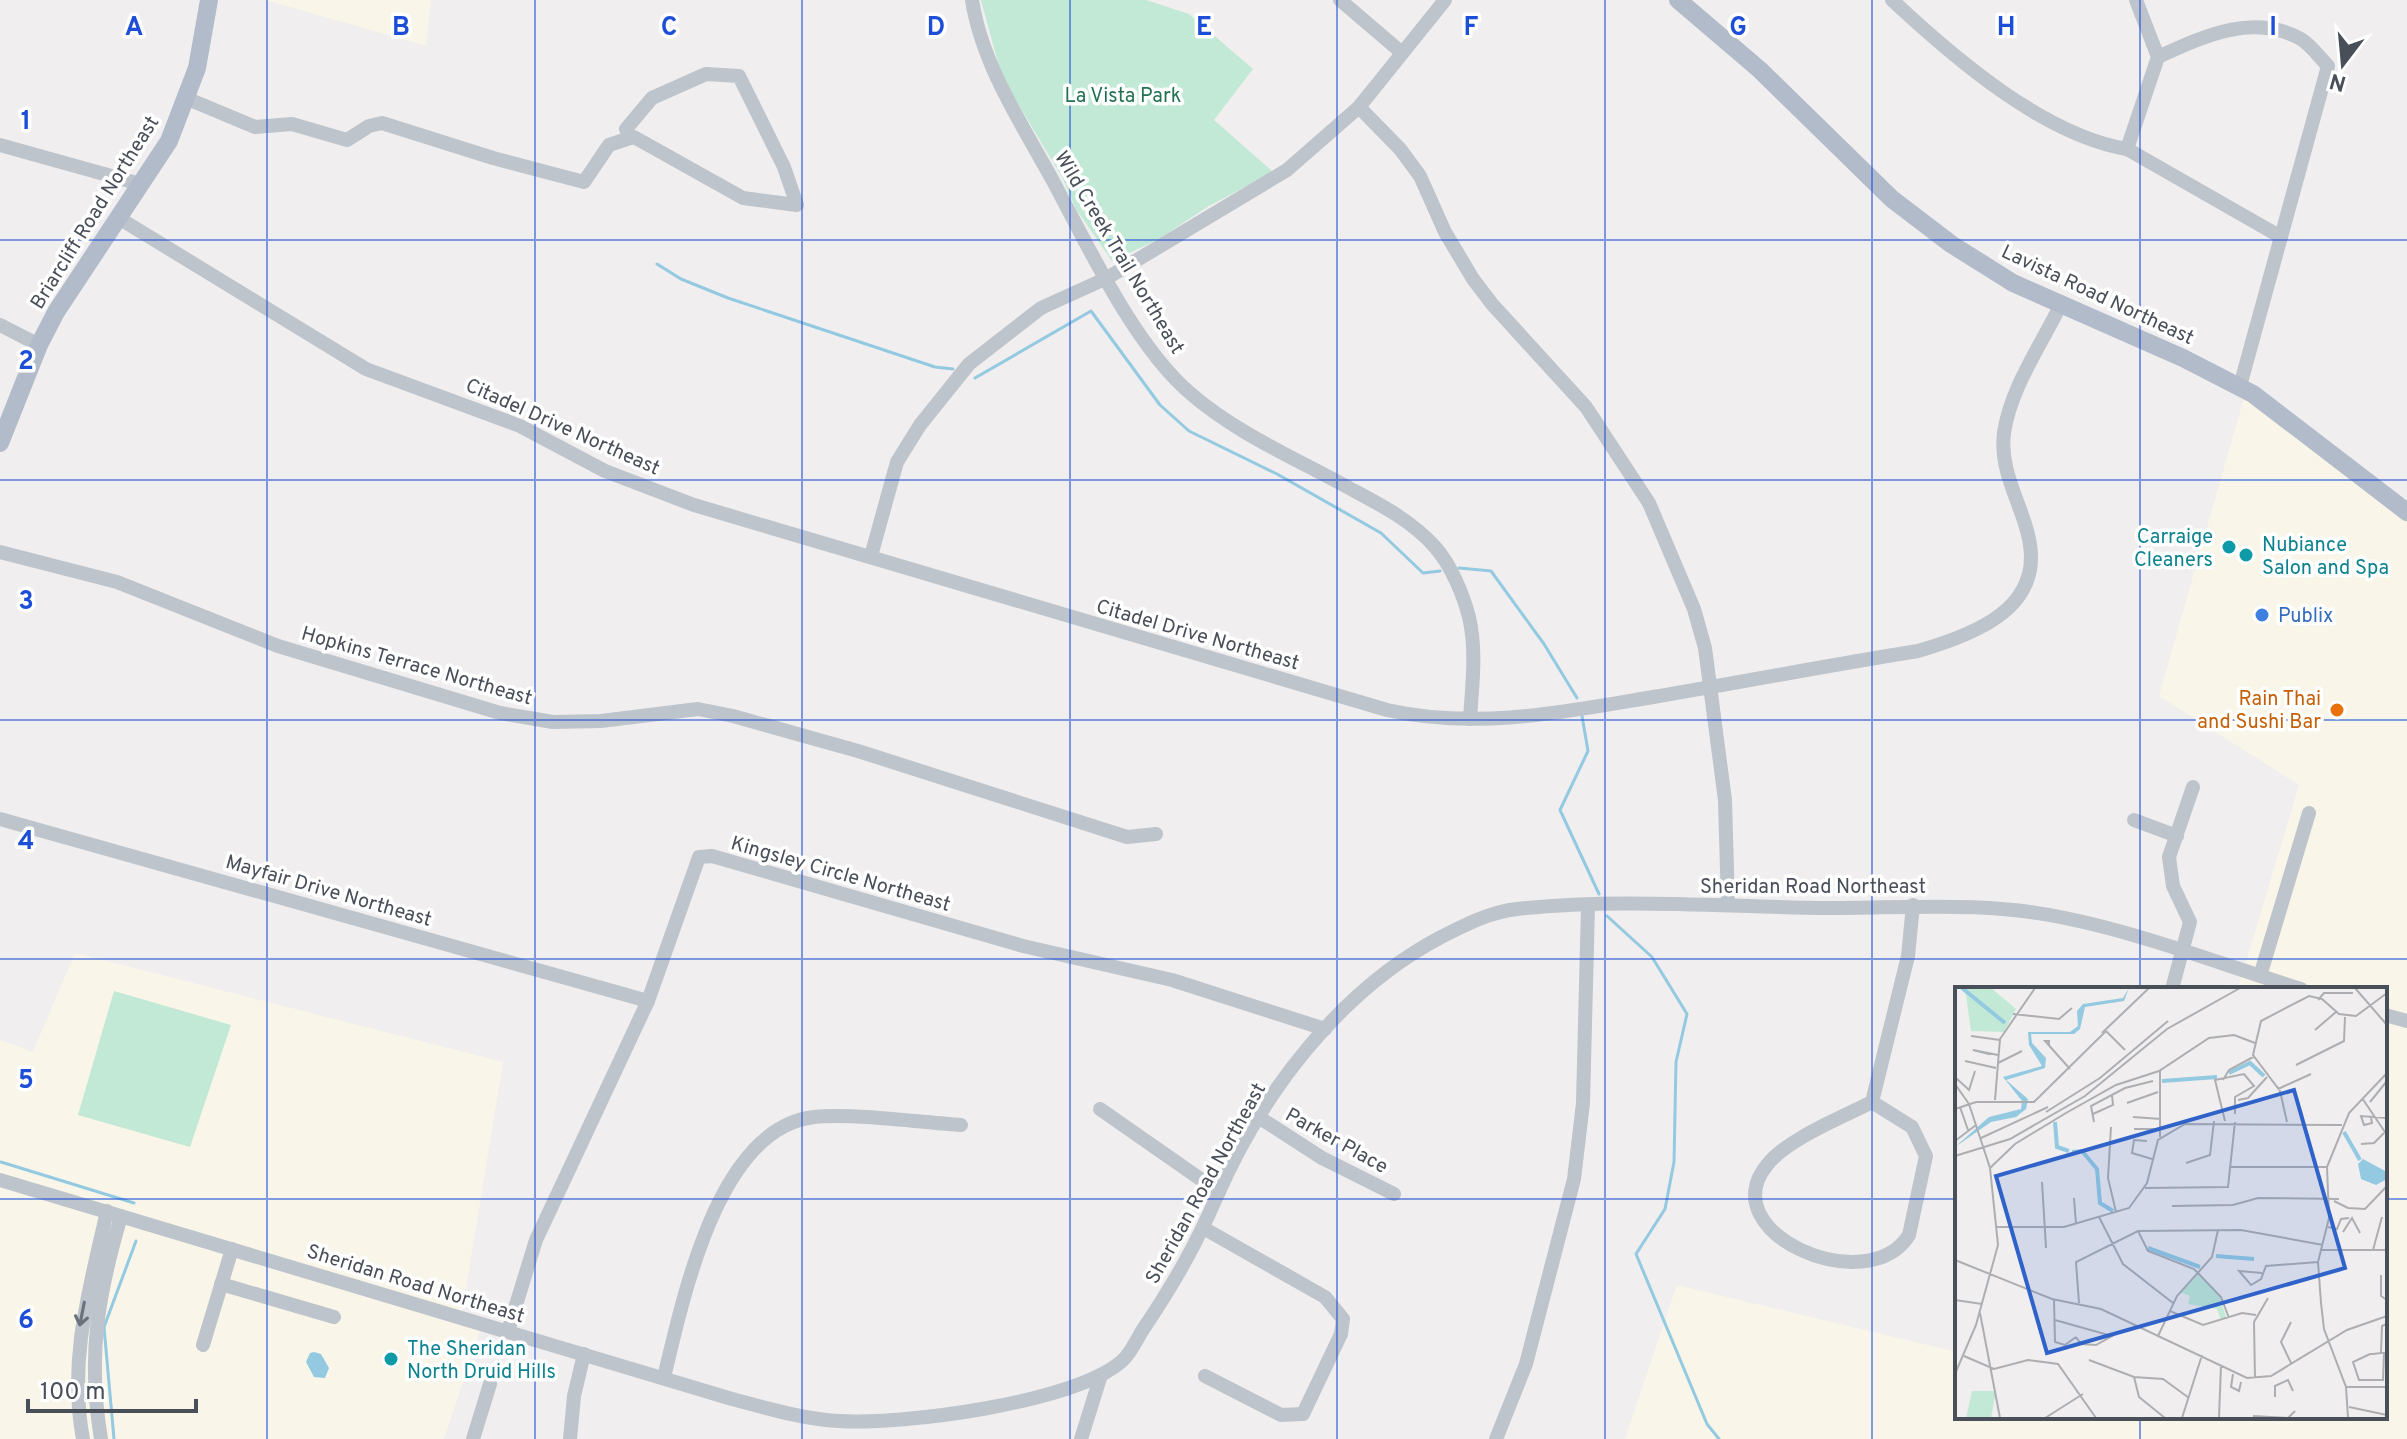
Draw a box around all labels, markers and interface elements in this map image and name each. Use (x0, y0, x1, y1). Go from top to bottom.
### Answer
text: A (125, 12, 143, 45)
text: B (392, 12, 410, 45)
text: C (661, 12, 677, 45)
text: D (927, 12, 945, 45)
text: E (1196, 12, 1212, 45)
text: F (1464, 12, 1479, 45)
text: G (1729, 12, 1747, 45)
text: H (1997, 12, 2015, 45)
text: I (2269, 12, 2277, 45)
north arrow (2303, 24, 2383, 104)
text: N (2327, 66, 2349, 96)
park label: La Vista Park (1065, 84, 1181, 110)
text: 1 (21, 106, 31, 139)
street label: Briarcliff Road Northeast (25, 111, 166, 315)
street label: Wild Creek Trail Northeast (1047, 147, 1189, 359)
street label: Lavista Road Northeast (1997, 240, 2198, 352)
text: 2 (18, 346, 34, 379)
street label: Citadel Drive Northeast (461, 373, 663, 482)
place label: Carraige Cleaners (2134, 525, 2213, 574)
place label: Nubiance Salon and Spa (2262, 533, 2389, 582)
marker: Carraige Cleaners (2220, 538, 2238, 556)
marker: Nubiance Salon and Spa (2237, 546, 2255, 564)
text: 3 (18, 586, 34, 619)
street label: Citadel Drive Northeast (1093, 594, 1302, 677)
place label: Publix (2278, 604, 2333, 630)
marker: Publix (2253, 606, 2271, 624)
street label: Hopkins Terrace Northeast (298, 621, 535, 712)
place label: Rain Thai and Sushi Bar (2197, 687, 2321, 736)
marker: Rain Thai and Sushi Bar (2328, 701, 2346, 719)
text: 4 (18, 826, 34, 859)
street label: Kingsley Circle Northeast (728, 831, 953, 919)
street label: Mayfair Drive Northeast (222, 850, 435, 934)
street label: Sheridan Road Northeast (1700, 875, 1926, 901)
inset map (1955, 987, 2387, 1419)
text: 5 (18, 1065, 34, 1098)
street label: Sheridan Road Northeast (1141, 1079, 1273, 1289)
street label: Parker Place (1280, 1103, 1392, 1181)
street label: Sheridan Road Northeast (303, 1239, 527, 1330)
one-way arrow (74, 1301, 89, 1327)
text: 6 (18, 1305, 34, 1338)
place label: The Sheridan North Druid Hills (407, 1337, 556, 1386)
marker: The Sheridan North Druid Hills (382, 1350, 400, 1368)
scale bar (28, 1363, 196, 1413)
text: 100 m (40, 1378, 106, 1408)

